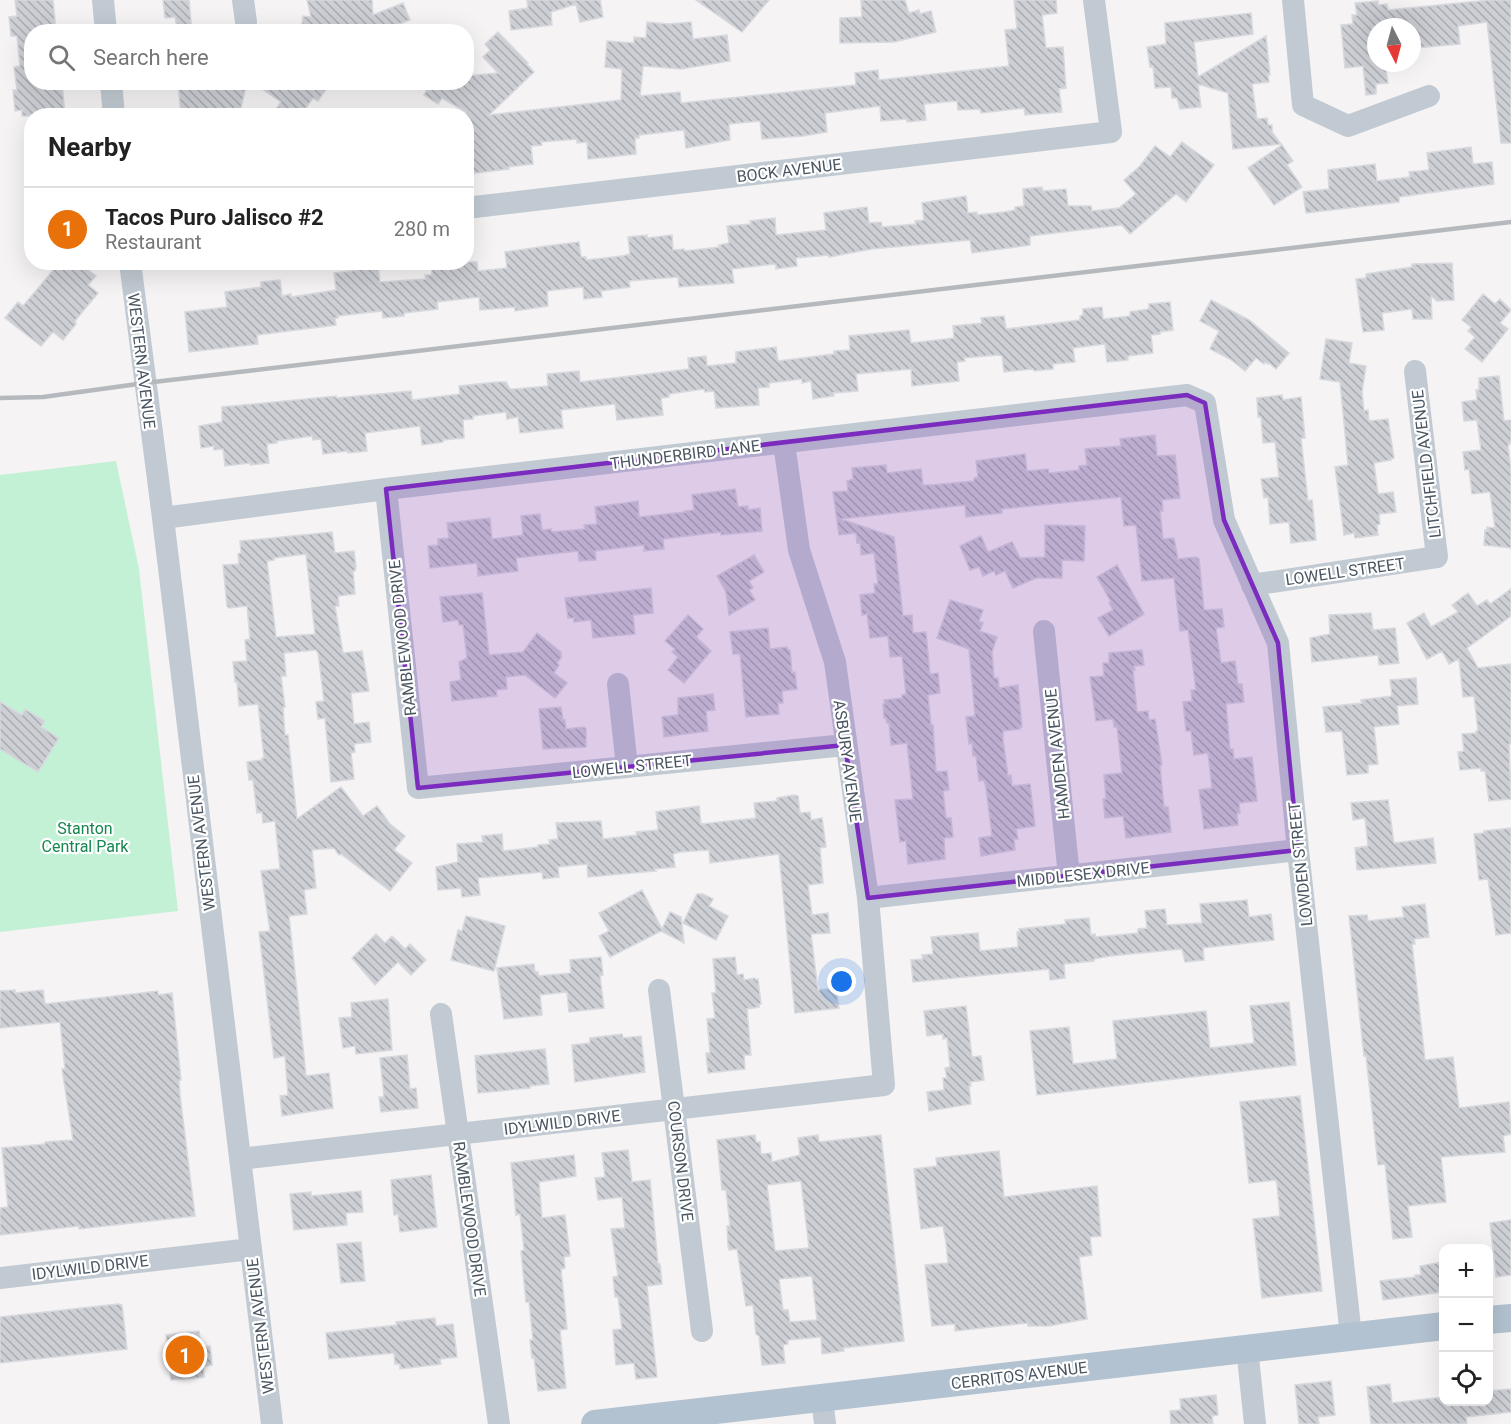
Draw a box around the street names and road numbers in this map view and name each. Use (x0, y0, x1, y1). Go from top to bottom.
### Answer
street label: BOCK AVENUE (736, 155, 842, 186)
street label: WESTERN AVENUE (124, 292, 159, 430)
street label: LITCHFIELD AVENUE (1408, 389, 1445, 539)
street label: THUNDERBIRD LANE (609, 436, 761, 473)
street label: LOWELL STREET (1284, 554, 1406, 589)
street label: RAMBLEWOOD DRIVE (385, 559, 420, 717)
street label: HAMDEN AVENUE (1041, 688, 1074, 820)
street label: ASBURY AVENUE (830, 699, 865, 823)
street label: LOWELL STREET (571, 751, 693, 782)
street label: WESTERN AVENUE (184, 774, 219, 912)
street label: LOWDEN STREET (1284, 800, 1316, 927)
street label: MIDDLESEX DRIVE (1016, 858, 1150, 891)
street label: COURSON DRIVE (664, 1100, 697, 1223)
street label: IDYLWILD DRIVE (503, 1106, 621, 1139)
street label: RAMBLEWOOD DRIVE (449, 1140, 490, 1298)
street label: IDYLWILD DRIVE (31, 1251, 149, 1284)
street label: WESTERN AVENUE (243, 1257, 278, 1395)
street label: CERRITOS AVENUE (950, 1358, 1088, 1393)

